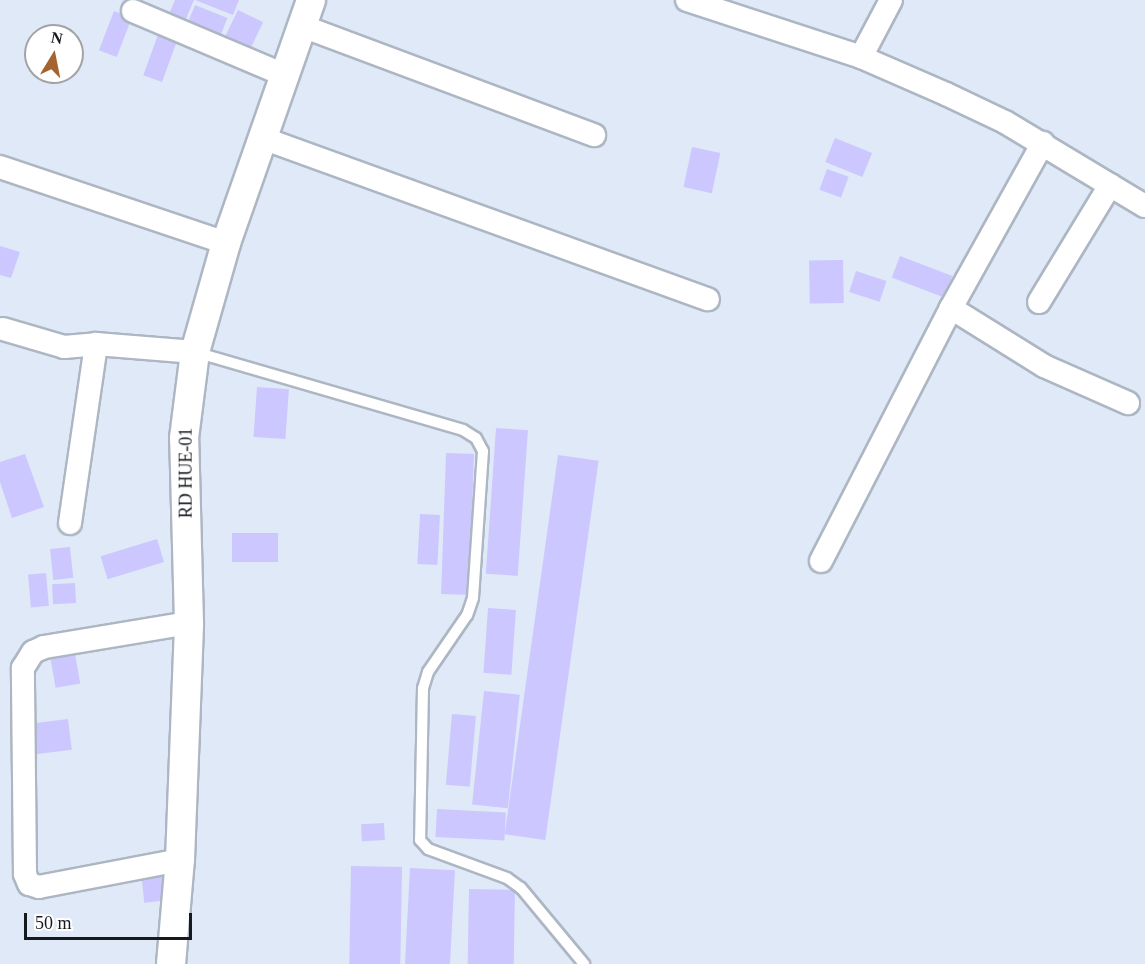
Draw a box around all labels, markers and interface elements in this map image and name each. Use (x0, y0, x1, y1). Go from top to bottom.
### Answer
north arrow (24, 24, 84, 84)
text: N (50, 28, 64, 47)
street label: RD HUE-01 (175, 428, 197, 518)
scale bar (27, 901, 195, 939)
text: 50 m (35, 913, 72, 933)

